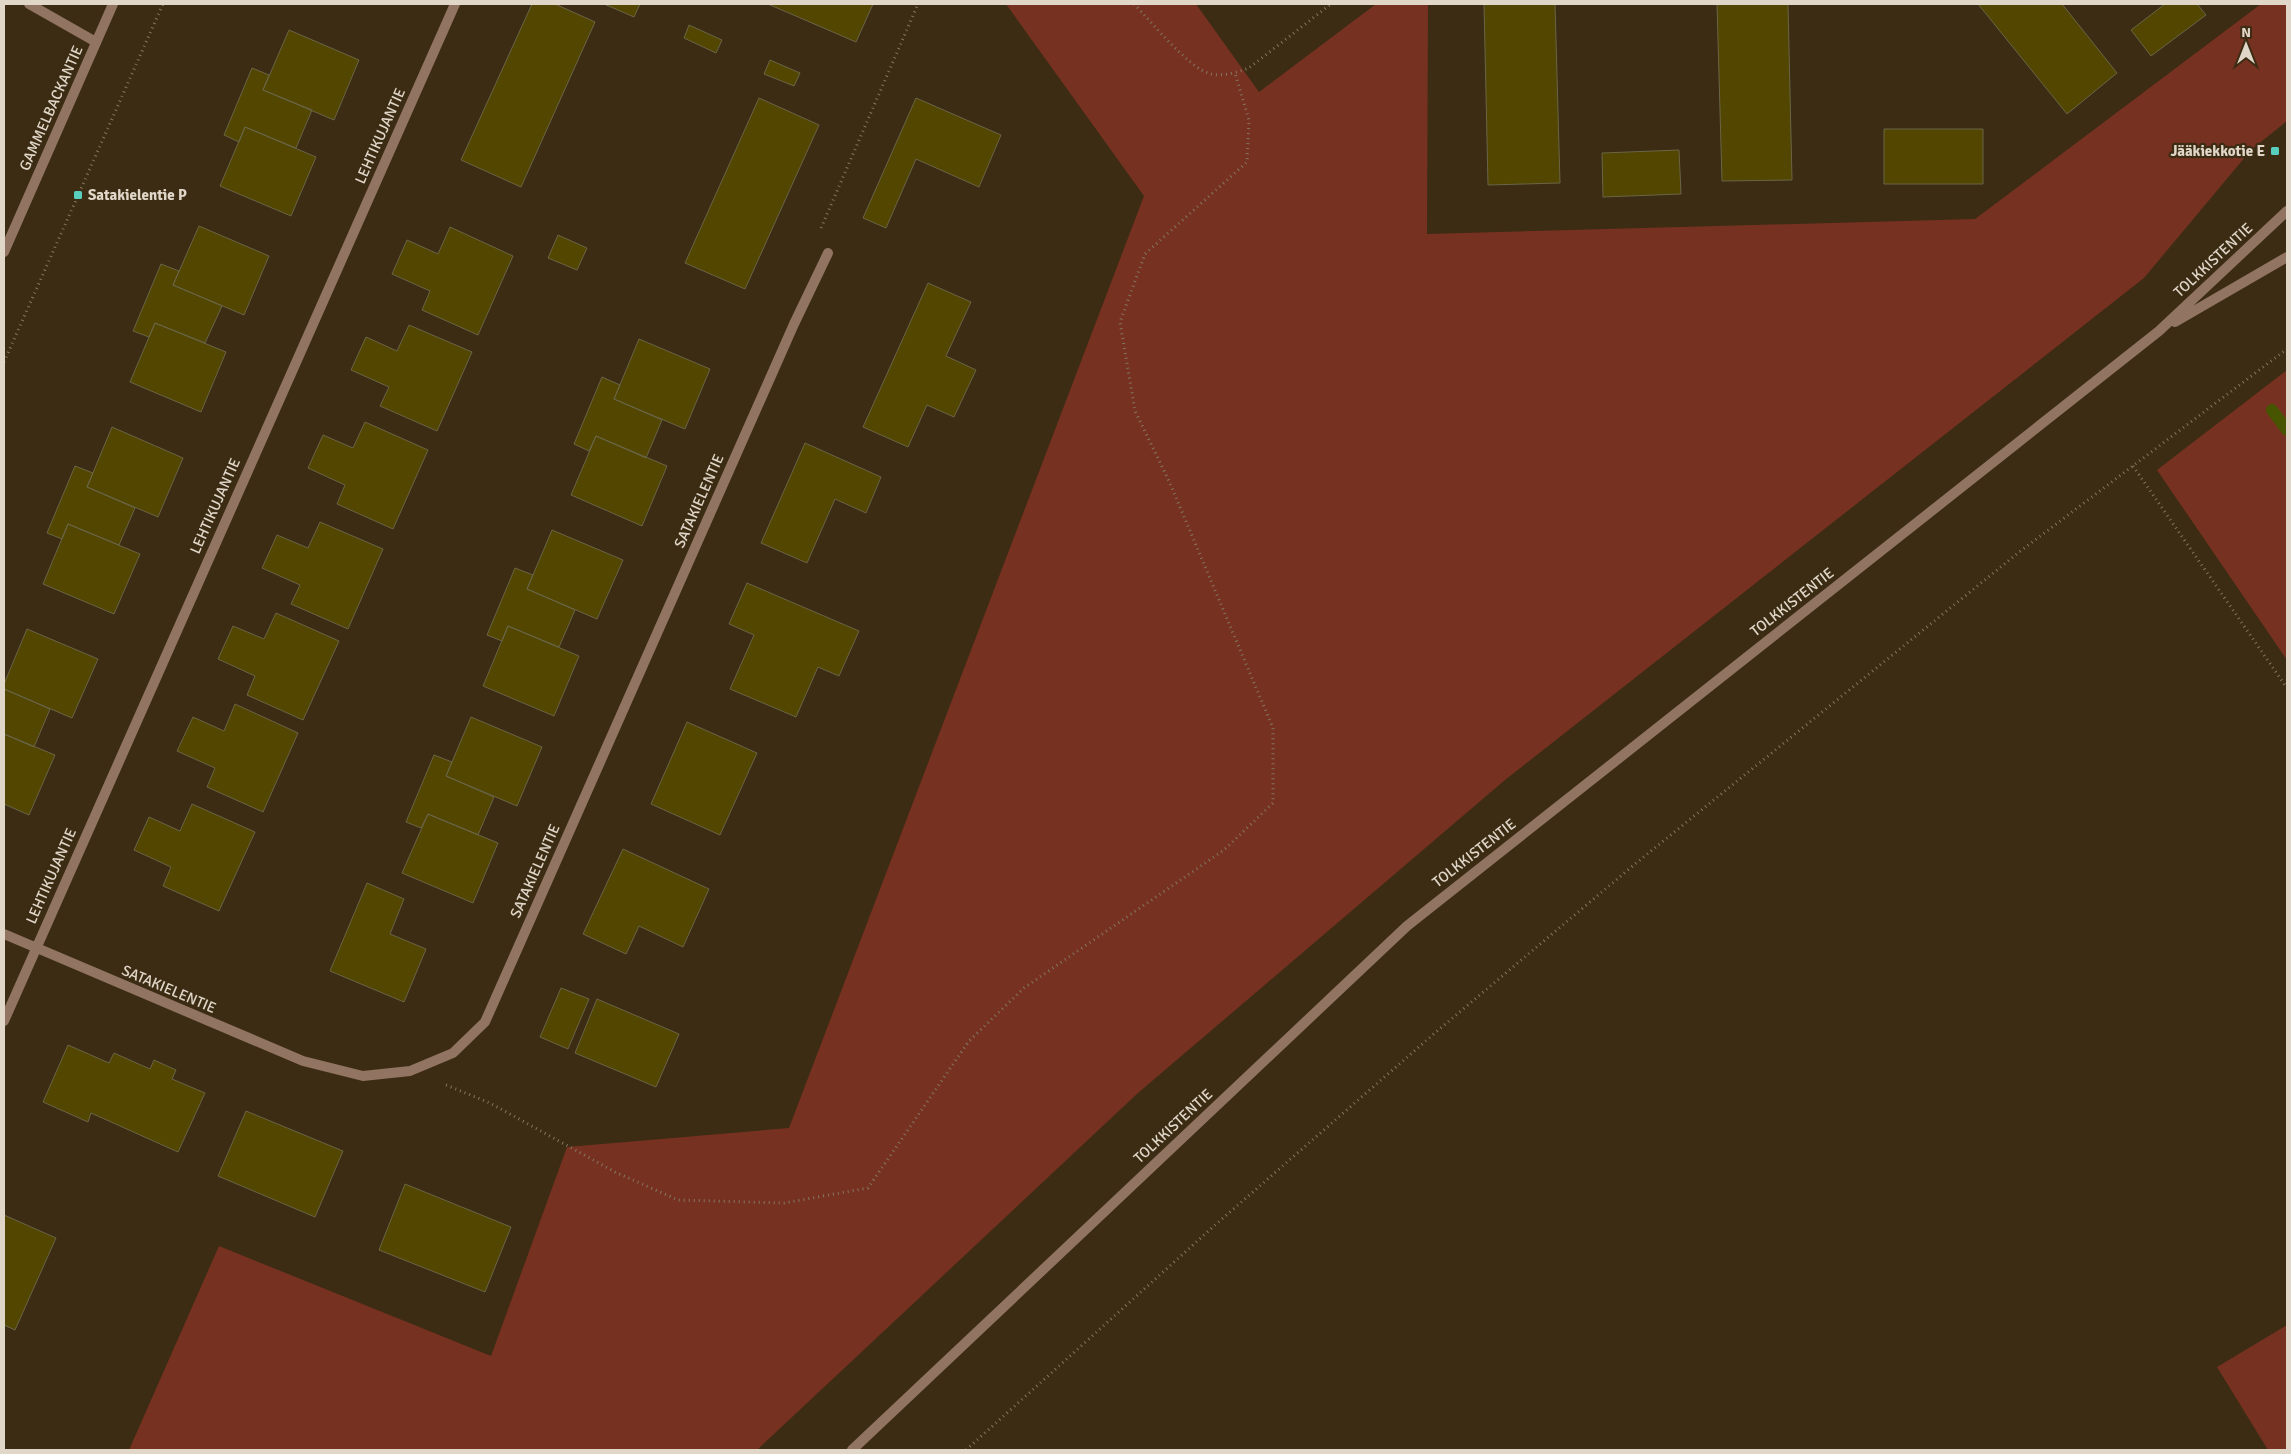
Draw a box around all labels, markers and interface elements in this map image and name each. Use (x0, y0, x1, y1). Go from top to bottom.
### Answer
north arrow (2221, 20, 2271, 70)
text: N (2241, 24, 2251, 41)
street label: GAMMELBACKANTIE (15, 43, 87, 173)
street label: LEHTIKUJANTIE (351, 85, 409, 187)
place label: Jääkiekkotie E (2170, 142, 2265, 160)
marker: Jääkiekkotie E (2269, 145, 2281, 157)
place label: Satakielentie P (88, 186, 187, 204)
marker: Satakielentie P (72, 189, 84, 201)
street label: TOLKKISTENTIE (2170, 219, 2256, 301)
street label: SATAKIELENTIE (670, 451, 728, 551)
street label: LEHTIKUJANTIE (186, 455, 244, 557)
street label: TOLKKISTENTIE (1747, 564, 1837, 640)
street label: TOLKKISTENTIE (1429, 815, 1519, 891)
street label: SATAKIELENTIE (506, 821, 564, 921)
street label: LEHTIKUJANTIE (22, 825, 80, 927)
street label: SATAKIELENTIE (119, 961, 219, 1017)
street label: TOLKKISTENTIE (1130, 1085, 1216, 1167)

